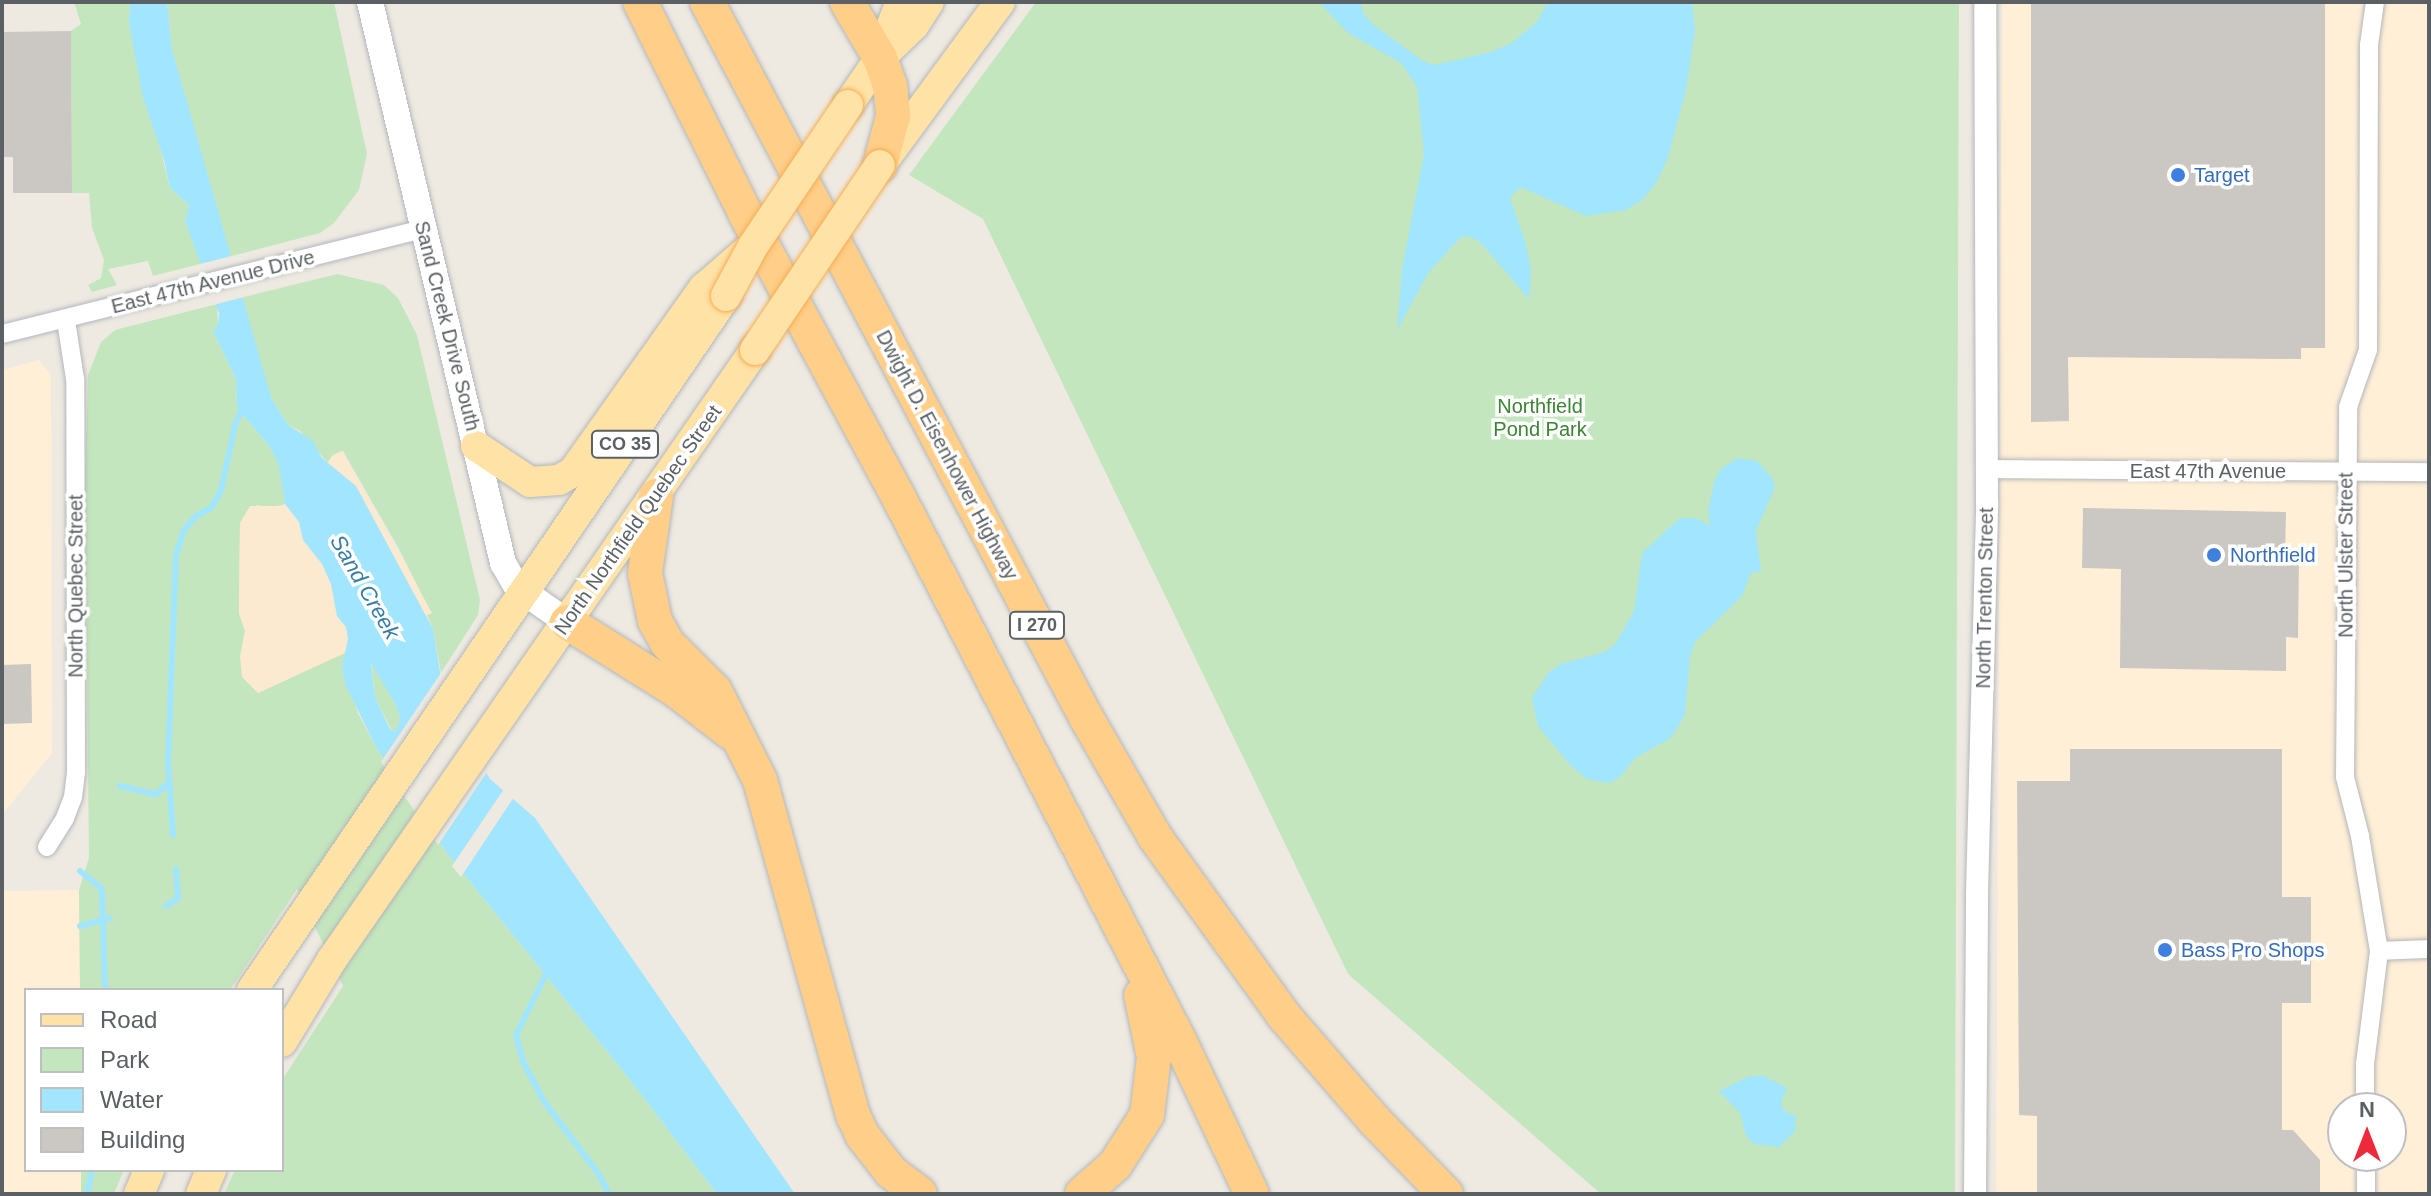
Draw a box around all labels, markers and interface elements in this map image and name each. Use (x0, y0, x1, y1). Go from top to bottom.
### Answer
place label: Target (2194, 163, 2250, 187)
marker: Target (2169, 166, 2187, 184)
street label: Sand Creek Drive South (409, 218, 485, 434)
street label: East 47th Avenue Drive (108, 245, 318, 319)
street label: Dwight D. Eisenhower Highway (871, 326, 1023, 584)
park label: Northfield Pond Park (1493, 394, 1587, 441)
street label: North Northfield Quebec Street (549, 401, 727, 639)
road number: CO 35 (589, 430, 661, 458)
street label: East 47th Avenue (2129, 459, 2287, 483)
street label: North Ulster Street (2334, 472, 2358, 638)
street label: North Quebec Street (64, 494, 88, 678)
street label: North Trenton Street (1971, 507, 1999, 689)
water label: Sand Creek (325, 530, 405, 644)
place label: Northfield (2230, 543, 2316, 567)
marker: Northfield (2205, 546, 2223, 564)
road number: I 270 (1007, 611, 1067, 639)
place label: Bass Pro Shops (2181, 938, 2324, 962)
marker: Bass Pro Shops (2156, 941, 2174, 959)
legend (24, 988, 284, 1172)
text: Road (100, 1006, 157, 1033)
text: Park (100, 1046, 149, 1073)
text: Water (100, 1086, 163, 1113)
north arrow (2327, 1092, 2407, 1172)
text: N (2359, 1097, 2375, 1122)
text: Building (100, 1126, 185, 1153)

